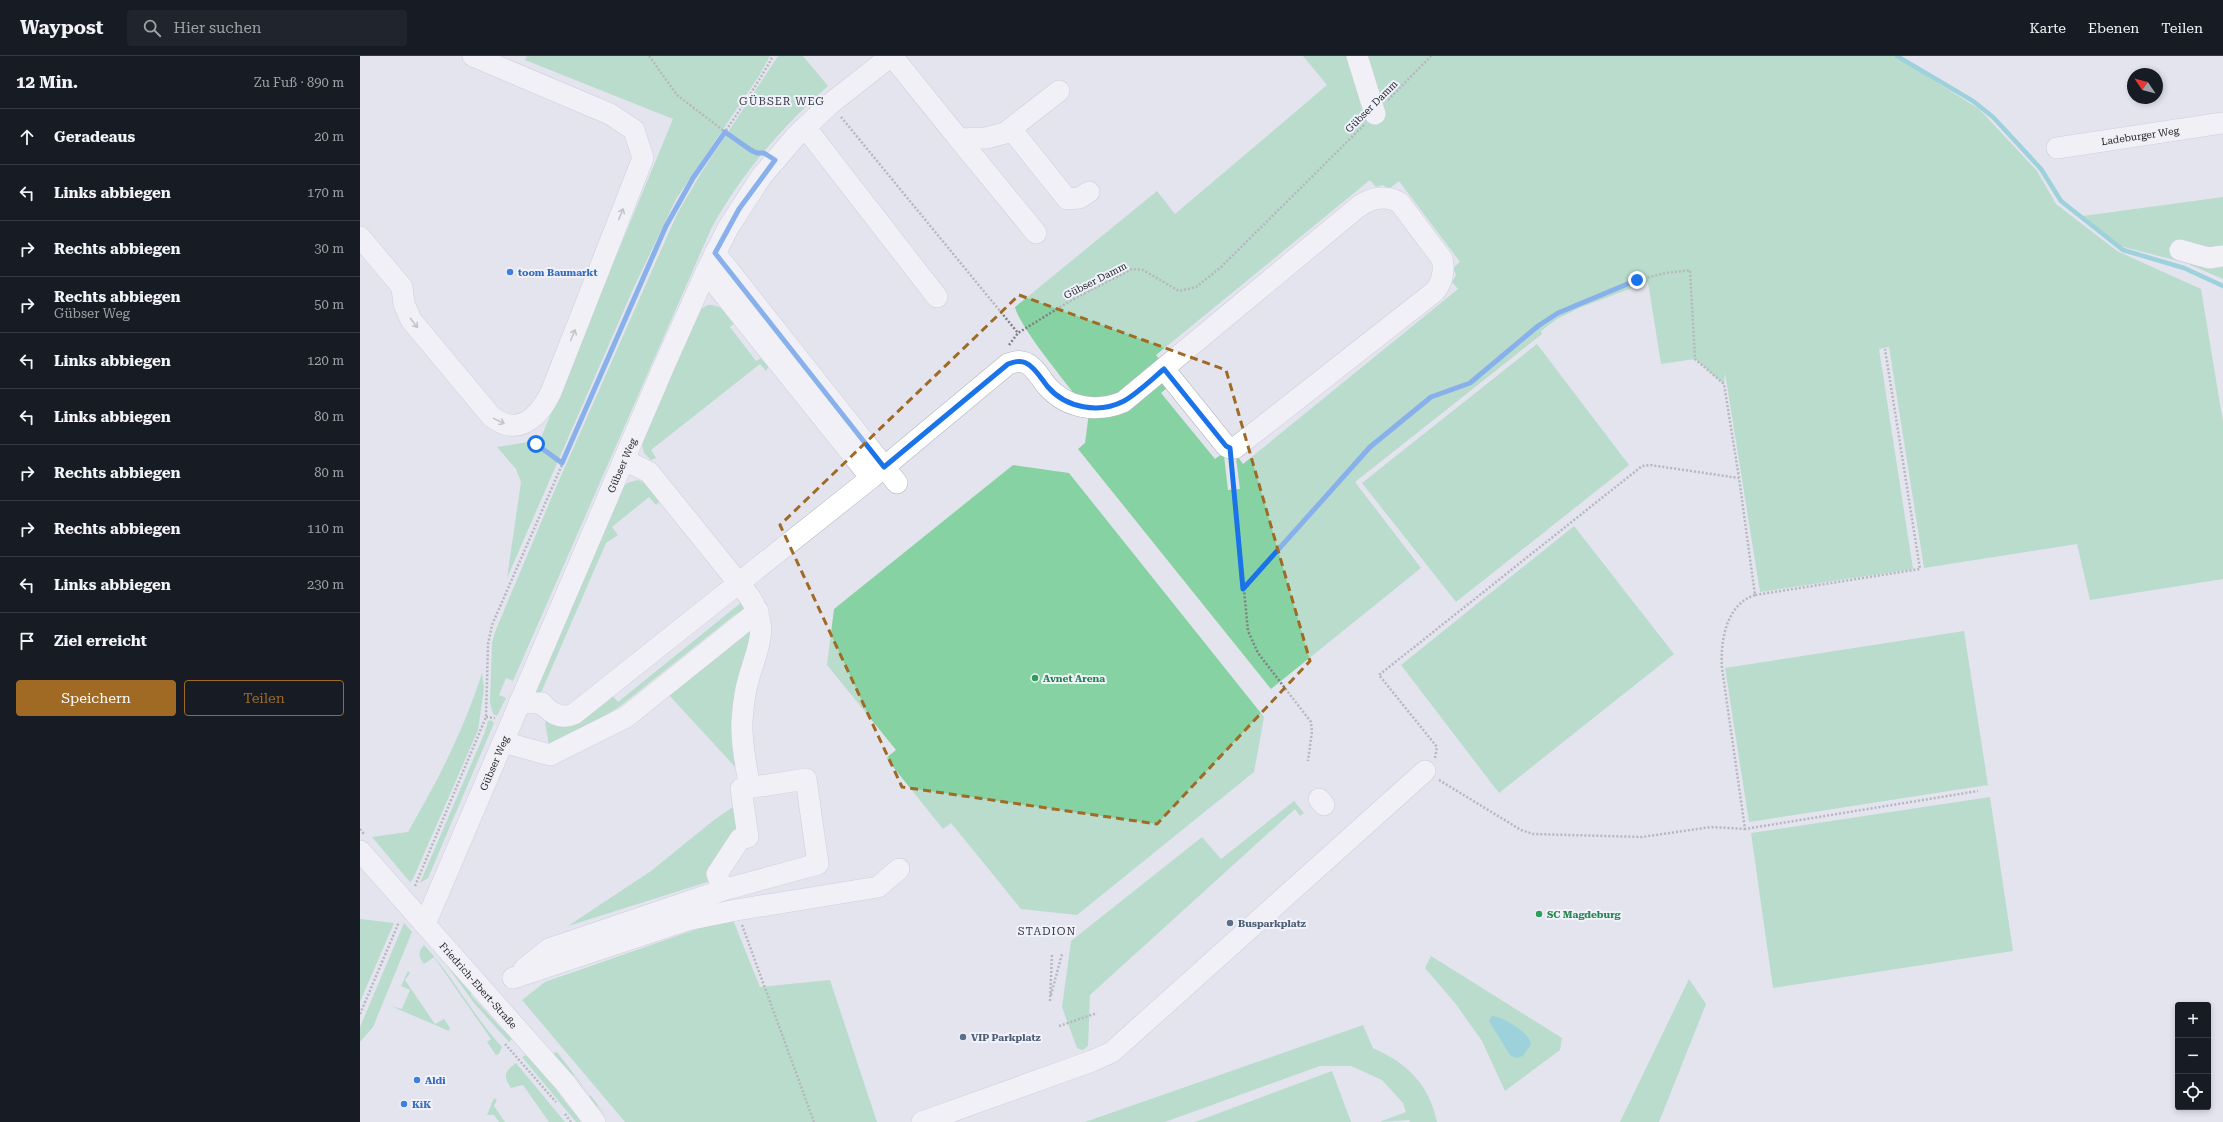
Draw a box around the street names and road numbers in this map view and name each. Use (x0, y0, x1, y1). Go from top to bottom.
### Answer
street label: Gübser Damm (1343, 78, 1400, 135)
street label: Ladeburger Weg (2100, 125, 2180, 147)
street label: Gübser Damm (1062, 260, 1128, 301)
street label: Gübser Weg (605, 436, 639, 495)
street label: Gübser Weg (478, 734, 511, 792)
street label: Friedrich-Ebert-Straße (437, 940, 519, 1031)

